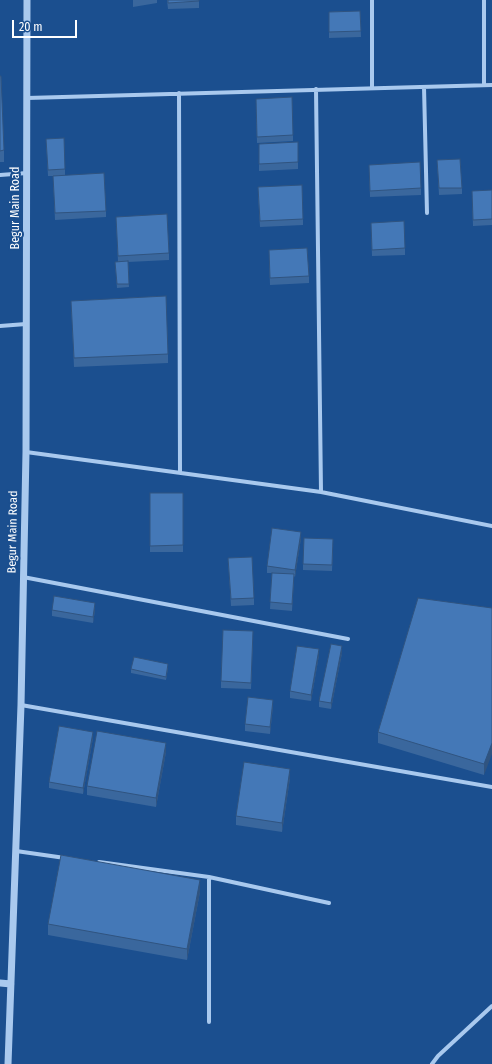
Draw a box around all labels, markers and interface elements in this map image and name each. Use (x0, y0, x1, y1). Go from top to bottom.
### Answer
scale bar (14, 12, 79, 38)
text: 20 m (19, 20, 43, 34)
street label: Begur Main Road (9, 167, 23, 249)
street label: Begur Main Road (5, 491, 21, 573)

